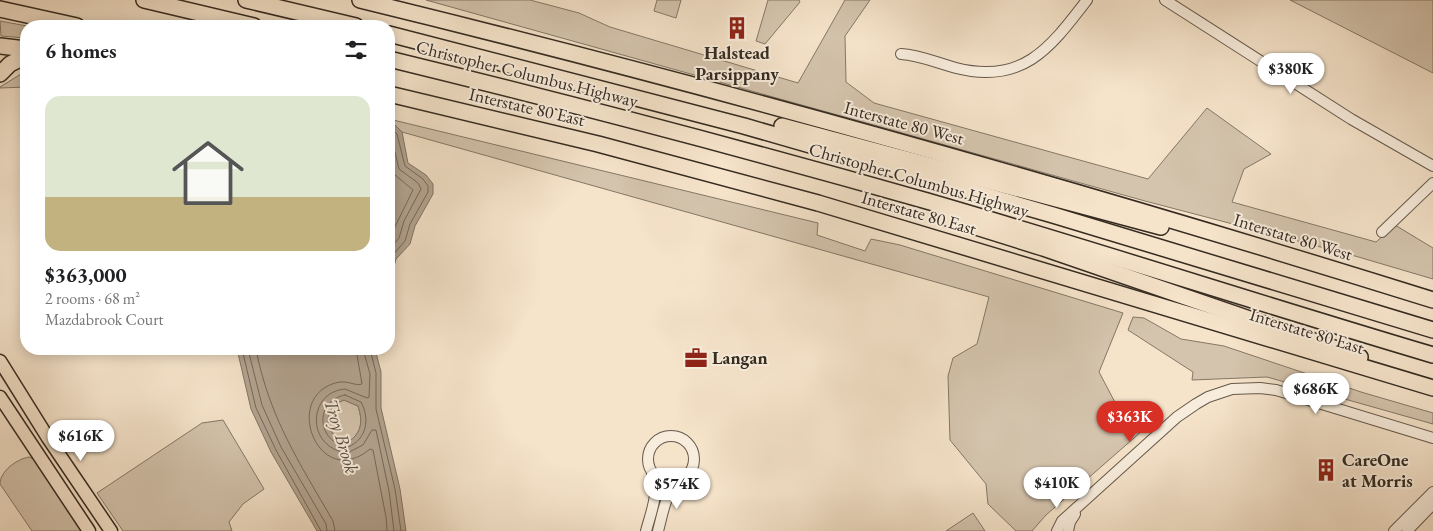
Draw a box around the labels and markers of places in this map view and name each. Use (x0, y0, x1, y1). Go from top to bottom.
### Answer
building icon: Halstead Parsippany (724, 15, 750, 41)
place label: Halstead Parsippany (695, 41, 779, 85)
pin: $380K (1256, 52, 1326, 95)
office icon: Langan (683, 345, 709, 371)
place label: Langan (712, 346, 768, 369)
pin: $686K (1281, 372, 1351, 415)
pin: $363K (1095, 400, 1165, 443)
pin: $616K (46, 420, 116, 462)
place label: CareOne at Morris (1342, 448, 1413, 492)
building icon: CareOne at Morris (1313, 457, 1339, 483)
pin: $410K (1022, 466, 1092, 509)
pin: $574K (642, 468, 712, 510)

